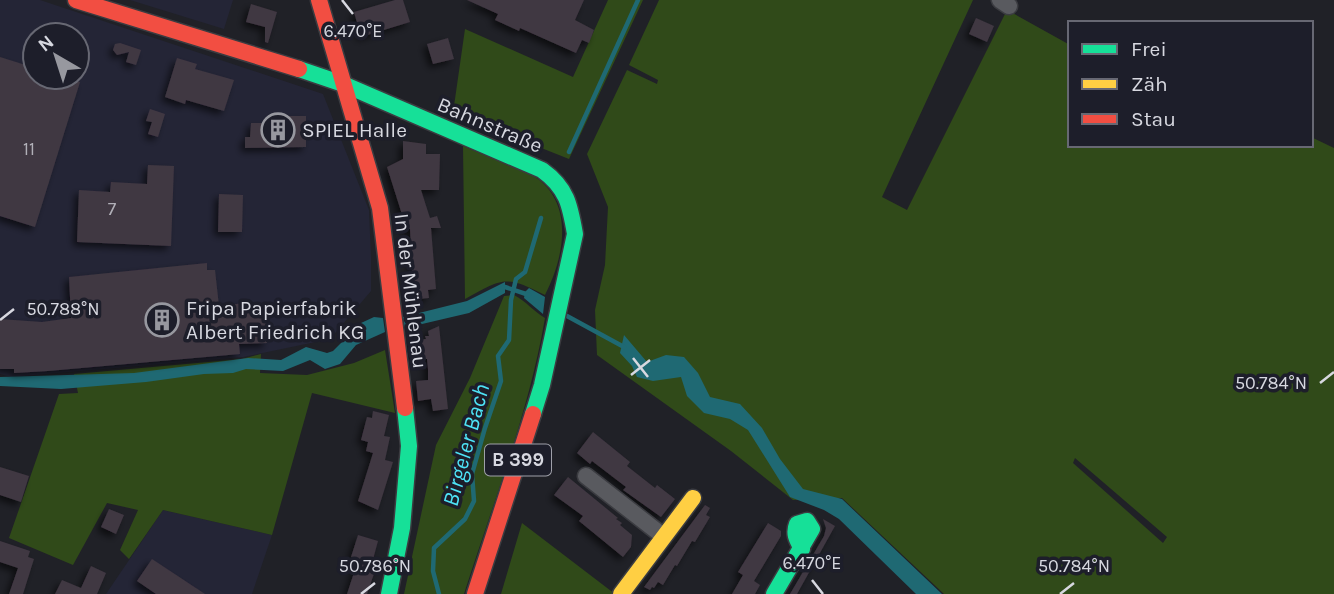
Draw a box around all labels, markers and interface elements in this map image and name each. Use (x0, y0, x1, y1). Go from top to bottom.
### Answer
text: 6.470°E (324, 20, 382, 42)
north arrow (21, 21, 91, 91)
legend (1068, 21, 1313, 147)
text: N (34, 31, 58, 56)
text: Frei (1131, 37, 1167, 61)
text: Zäh (1131, 72, 1168, 96)
street label: Bahnstraße (434, 92, 546, 158)
text: Stau (1131, 107, 1176, 131)
building icon: SPIEL Halle (259, 111, 297, 149)
place label: SPIEL Halle (302, 118, 407, 142)
house number: 11 (23, 138, 35, 160)
house number: 7 (108, 198, 117, 220)
street label: In der Mühlenau (390, 212, 432, 370)
place label: Fripa Papierfabrik Albert Friedrich KG (186, 296, 364, 344)
text: 50.788°N (26, 298, 100, 320)
building icon: Fripa Papierfabrik Albert Friedrich KG (143, 301, 181, 339)
text: 50.784°N (1235, 372, 1307, 394)
water label: Birgeler Bach (437, 381, 495, 509)
road number: B 399 (485, 444, 551, 475)
text: 6.470°E (783, 552, 841, 574)
text: 50.786°N (339, 555, 411, 577)
text: 50.784°N (1038, 555, 1110, 577)

